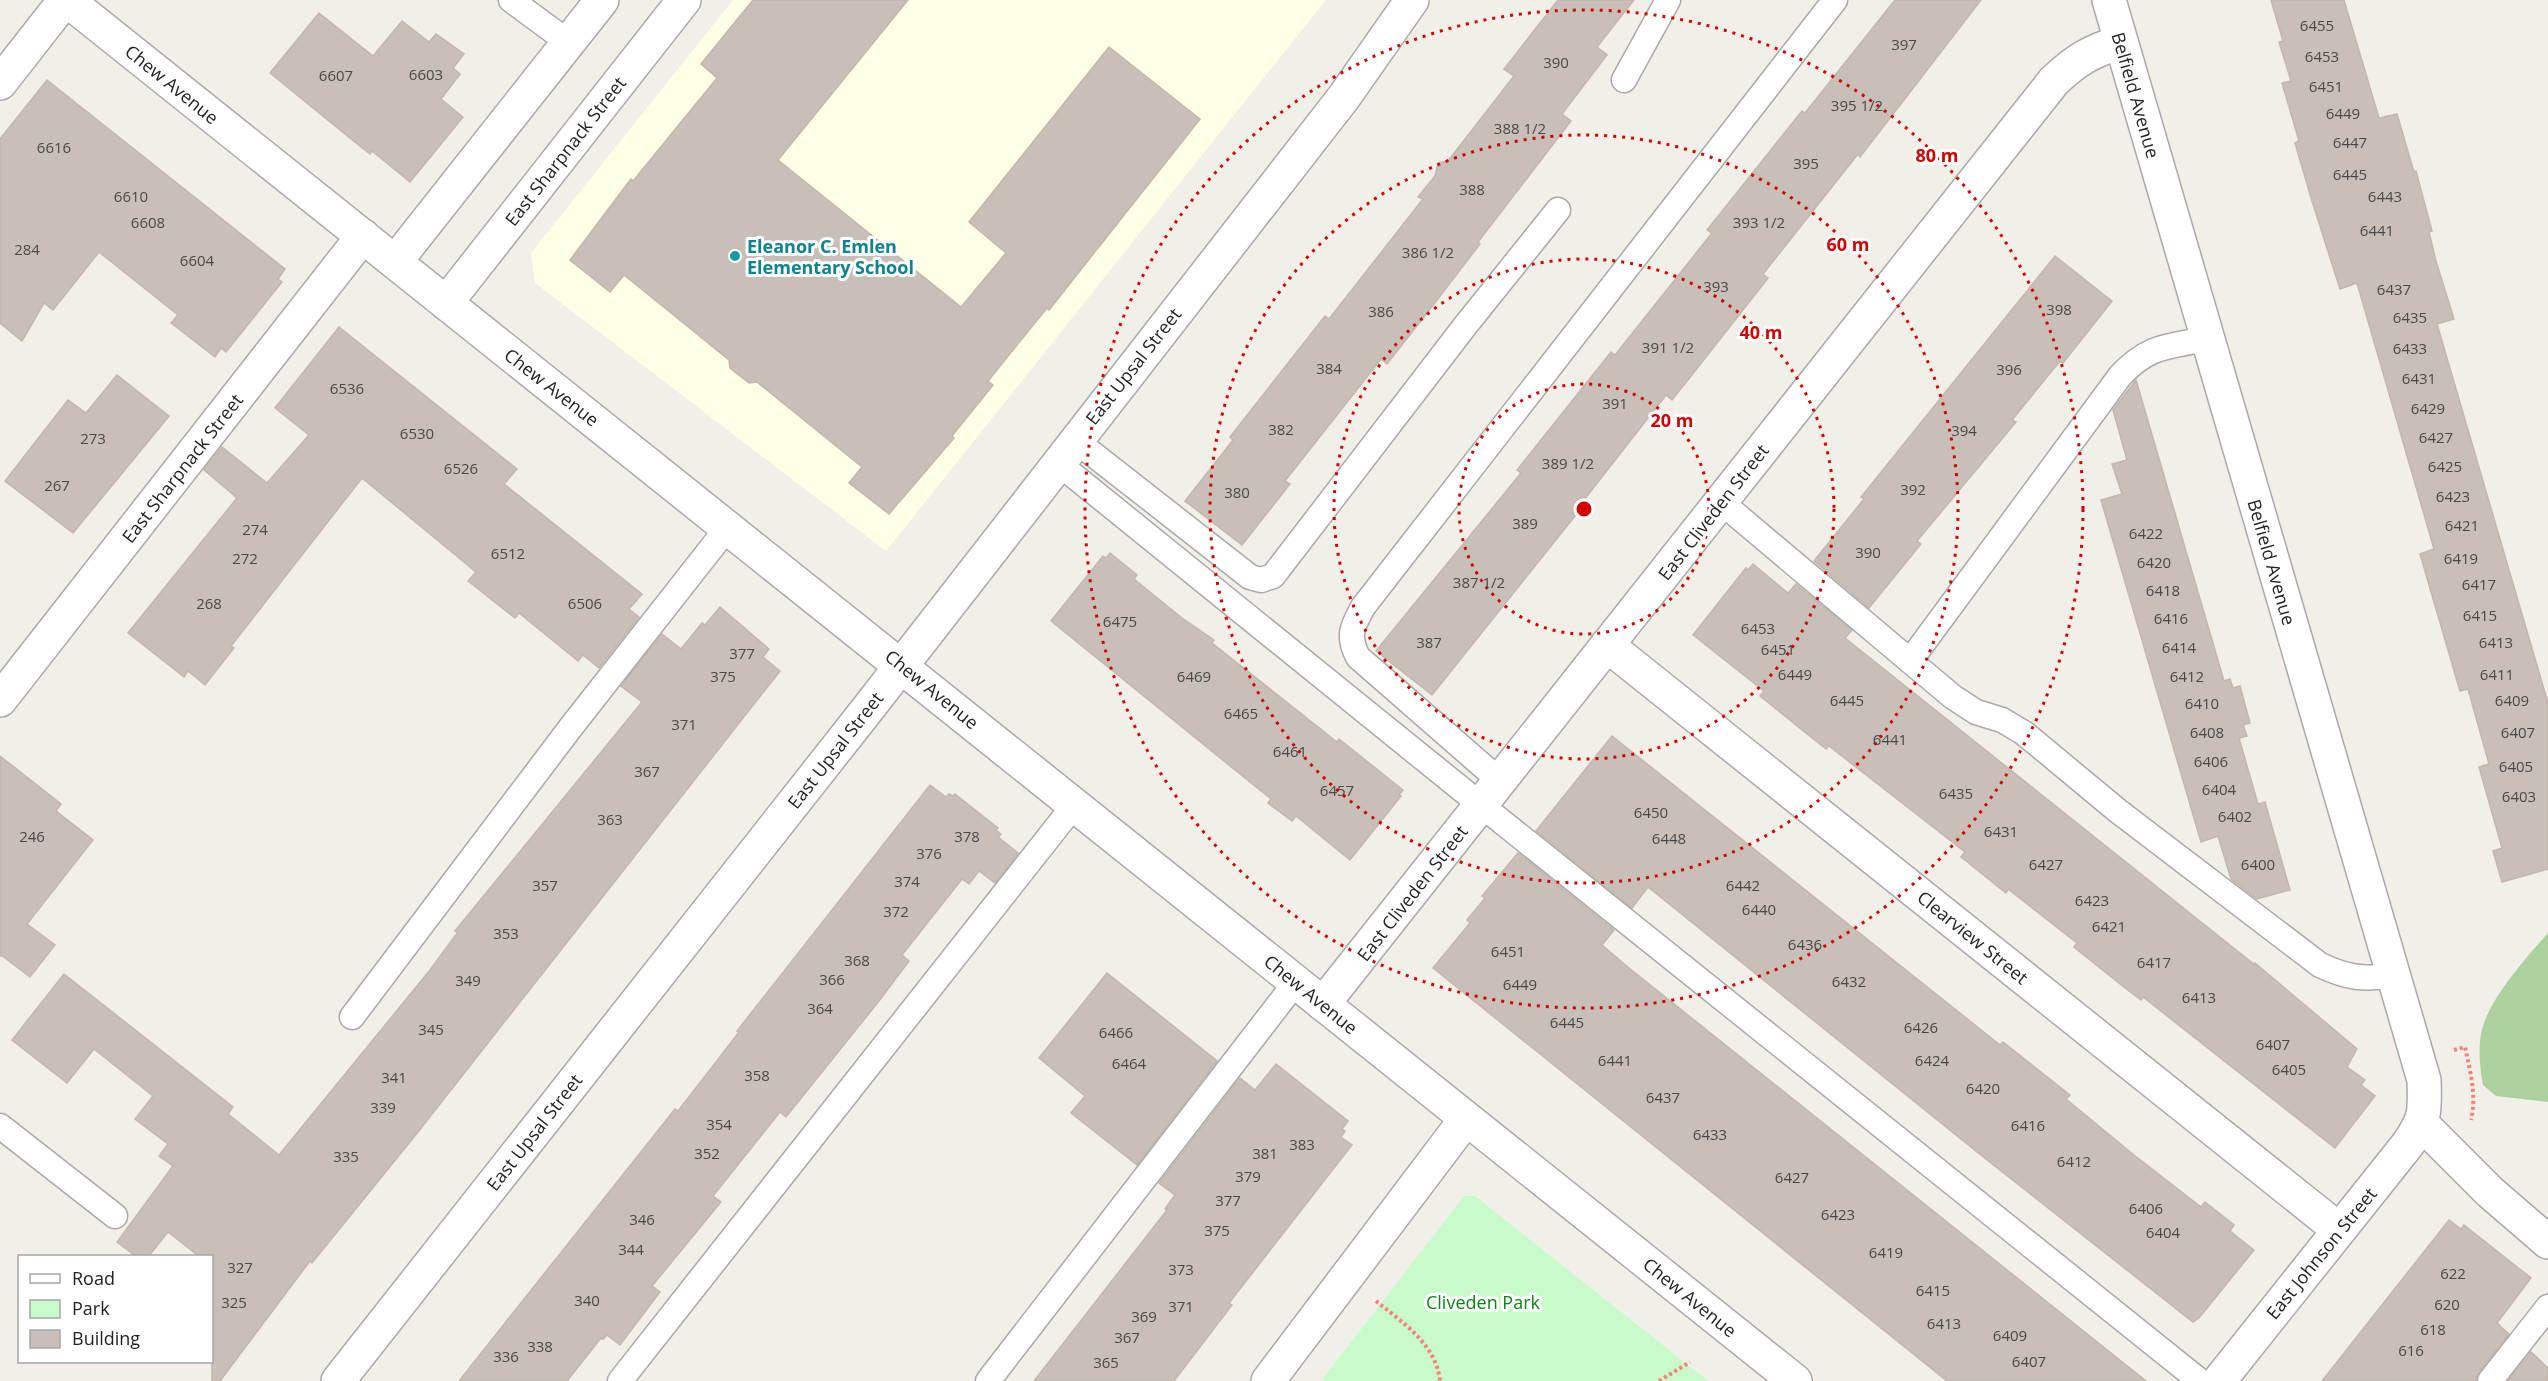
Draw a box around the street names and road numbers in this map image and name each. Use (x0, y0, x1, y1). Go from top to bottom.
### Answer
street label: Belfield Avenue (2107, 29, 2165, 161)
street label: Chew Avenue (120, 39, 224, 129)
street label: East Sharpnack Street (499, 71, 631, 231)
street label: East Upsal Street (1080, 303, 1186, 429)
street label: Chew Avenue (500, 343, 604, 431)
street label: East Sharpnack Street (116, 388, 248, 548)
street label: East Cliveden Street (1652, 439, 1774, 585)
street label: Belfield Avenue (2243, 496, 2301, 628)
street label: Chew Avenue (880, 644, 984, 734)
street label: East Upsal Street (782, 687, 888, 813)
street label: East Cliveden Street (1351, 820, 1473, 966)
street label: Clearview Street (1913, 885, 2033, 989)
street label: Chew Avenue (1259, 949, 1363, 1039)
street label: East Upsal Street (481, 1069, 587, 1195)
street label: East Johnson Street (2260, 1182, 2382, 1324)
street label: Chew Avenue (1638, 1252, 1742, 1342)

